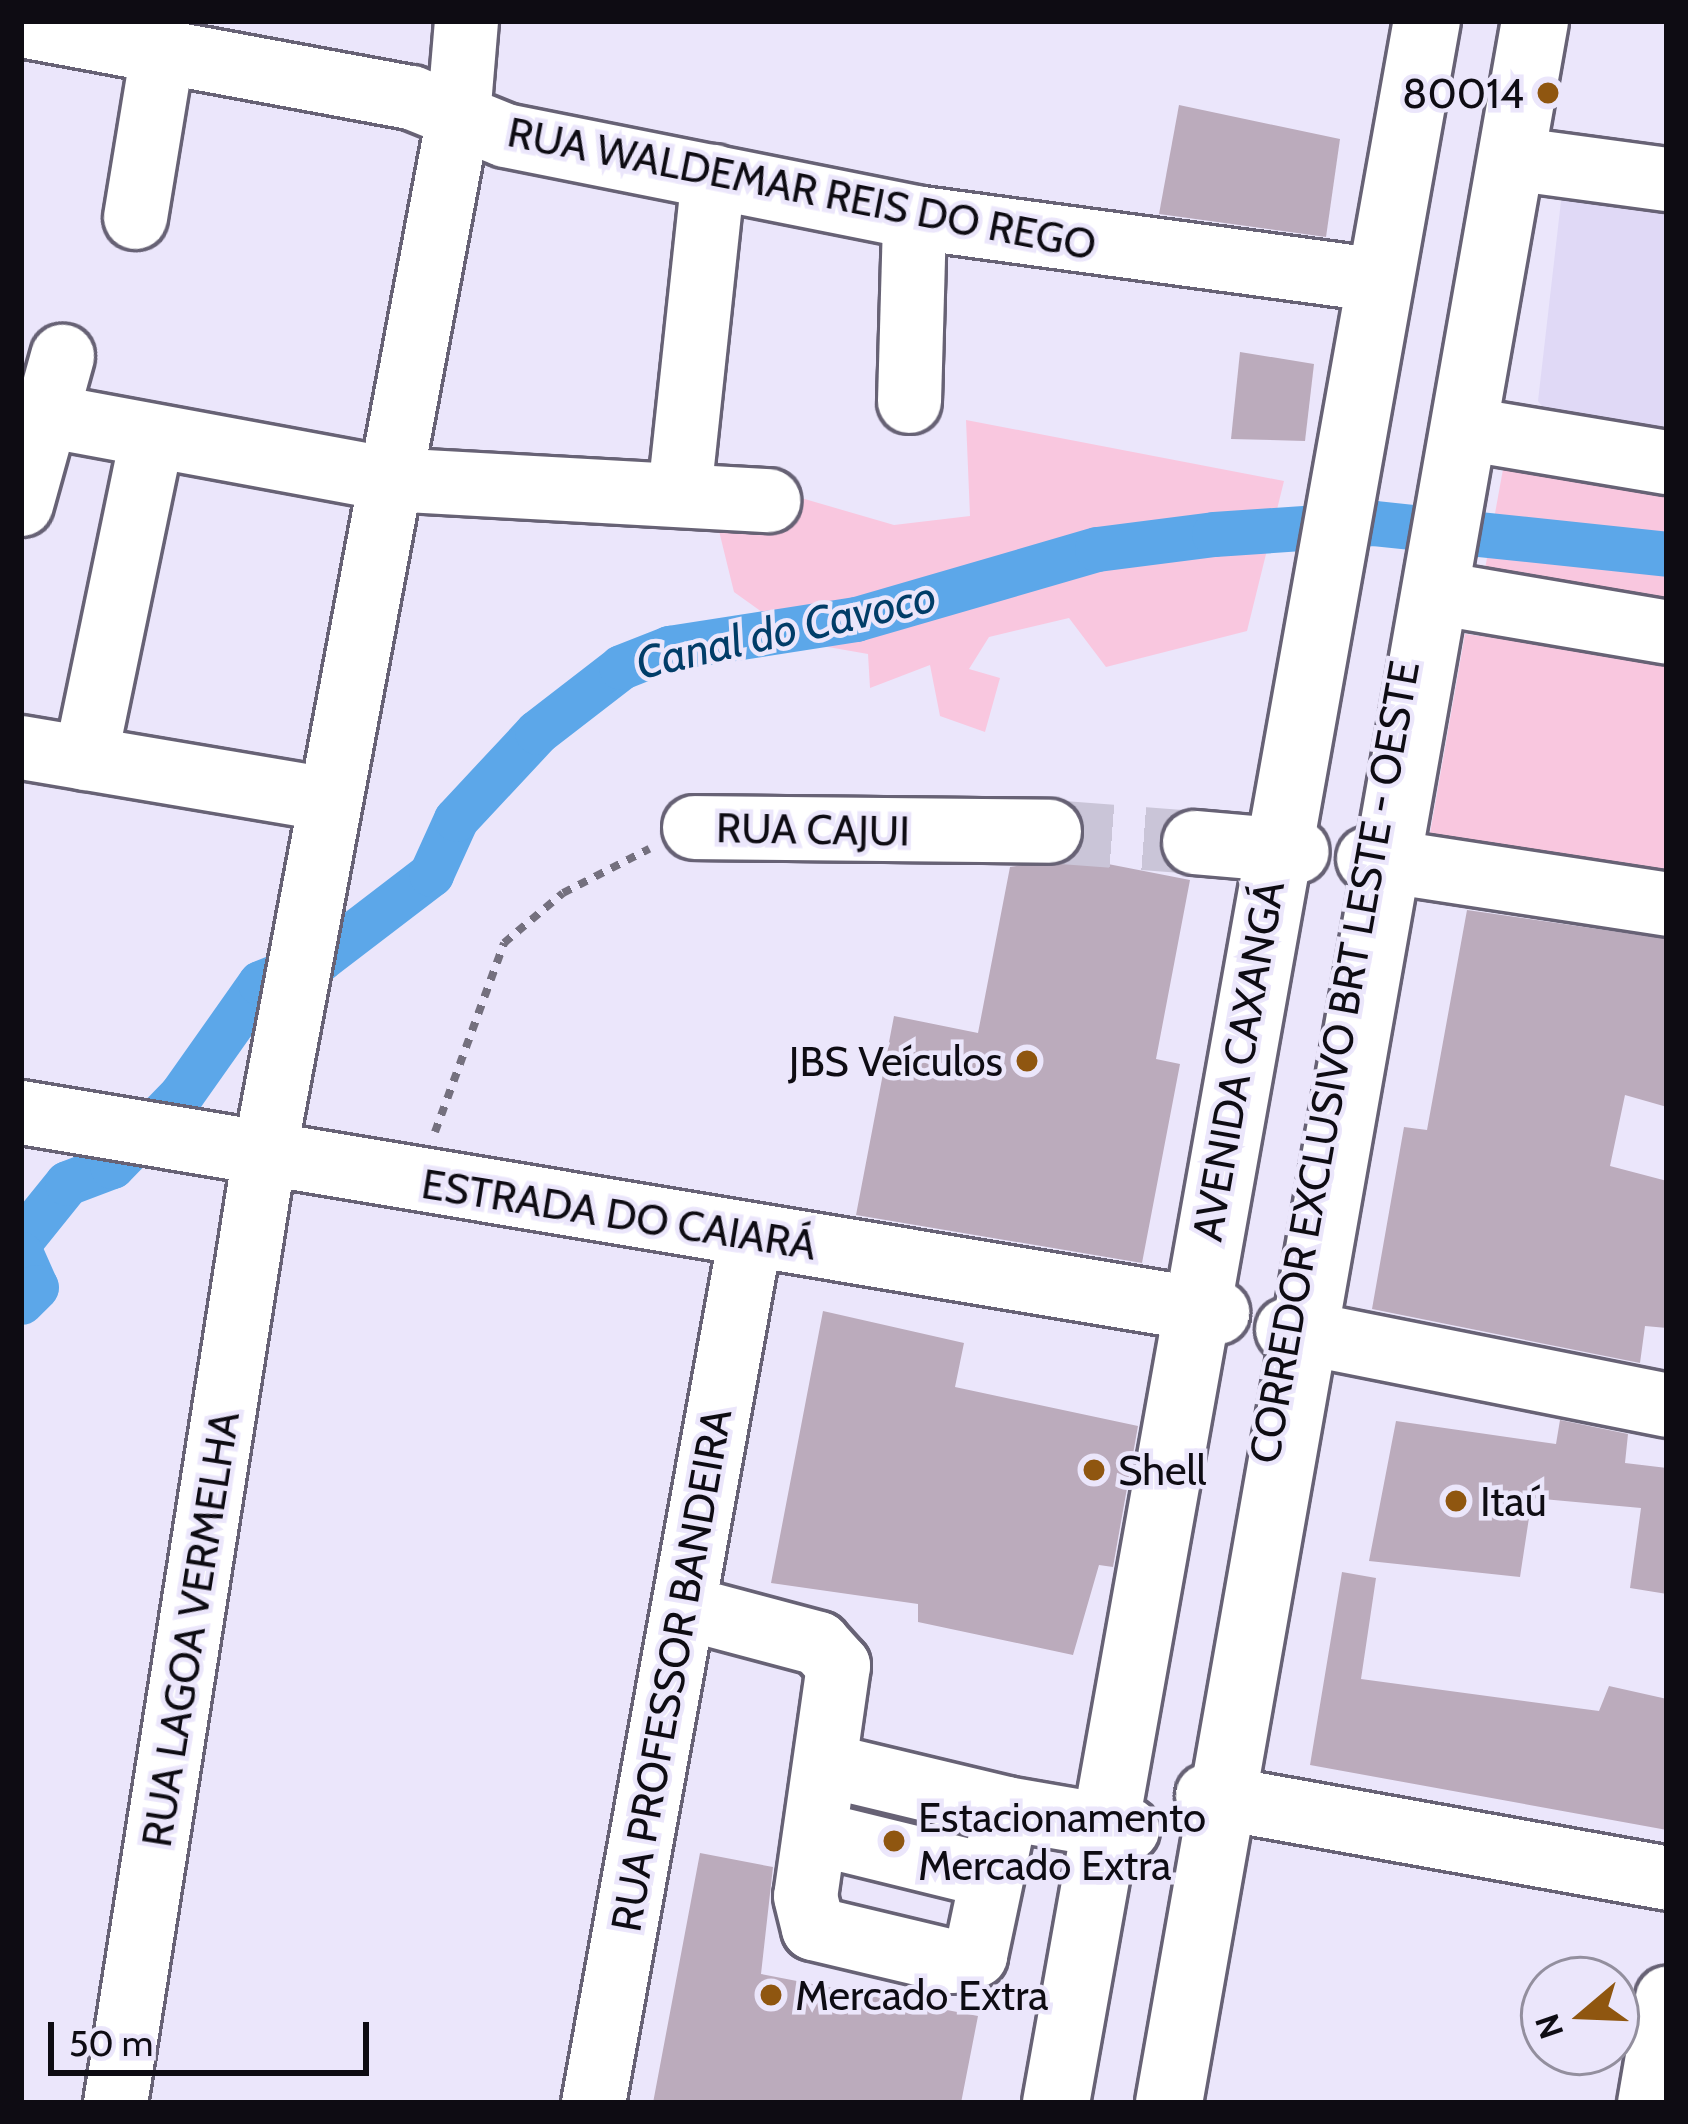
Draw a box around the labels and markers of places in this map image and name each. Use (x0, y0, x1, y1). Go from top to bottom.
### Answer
place label: 80014 (1402, 68, 1524, 118)
marker: 80014 (1535, 80, 1561, 106)
place label: JBS Veículos (789, 1036, 1003, 1086)
marker: JBS Veículos (1014, 1048, 1040, 1074)
place label: Shell (1118, 1445, 1206, 1495)
marker: Shell (1081, 1457, 1107, 1483)
place label: Itaú (1480, 1476, 1547, 1526)
marker: Itaú (1443, 1488, 1469, 1514)
place label: Estacionamento Mercado Extra (918, 1792, 1206, 1890)
marker: Estacionamento Mercado Extra (881, 1828, 907, 1854)
place label: Mercado Extra (795, 1970, 1048, 2020)
marker: Mercado Extra (758, 1982, 784, 2008)

